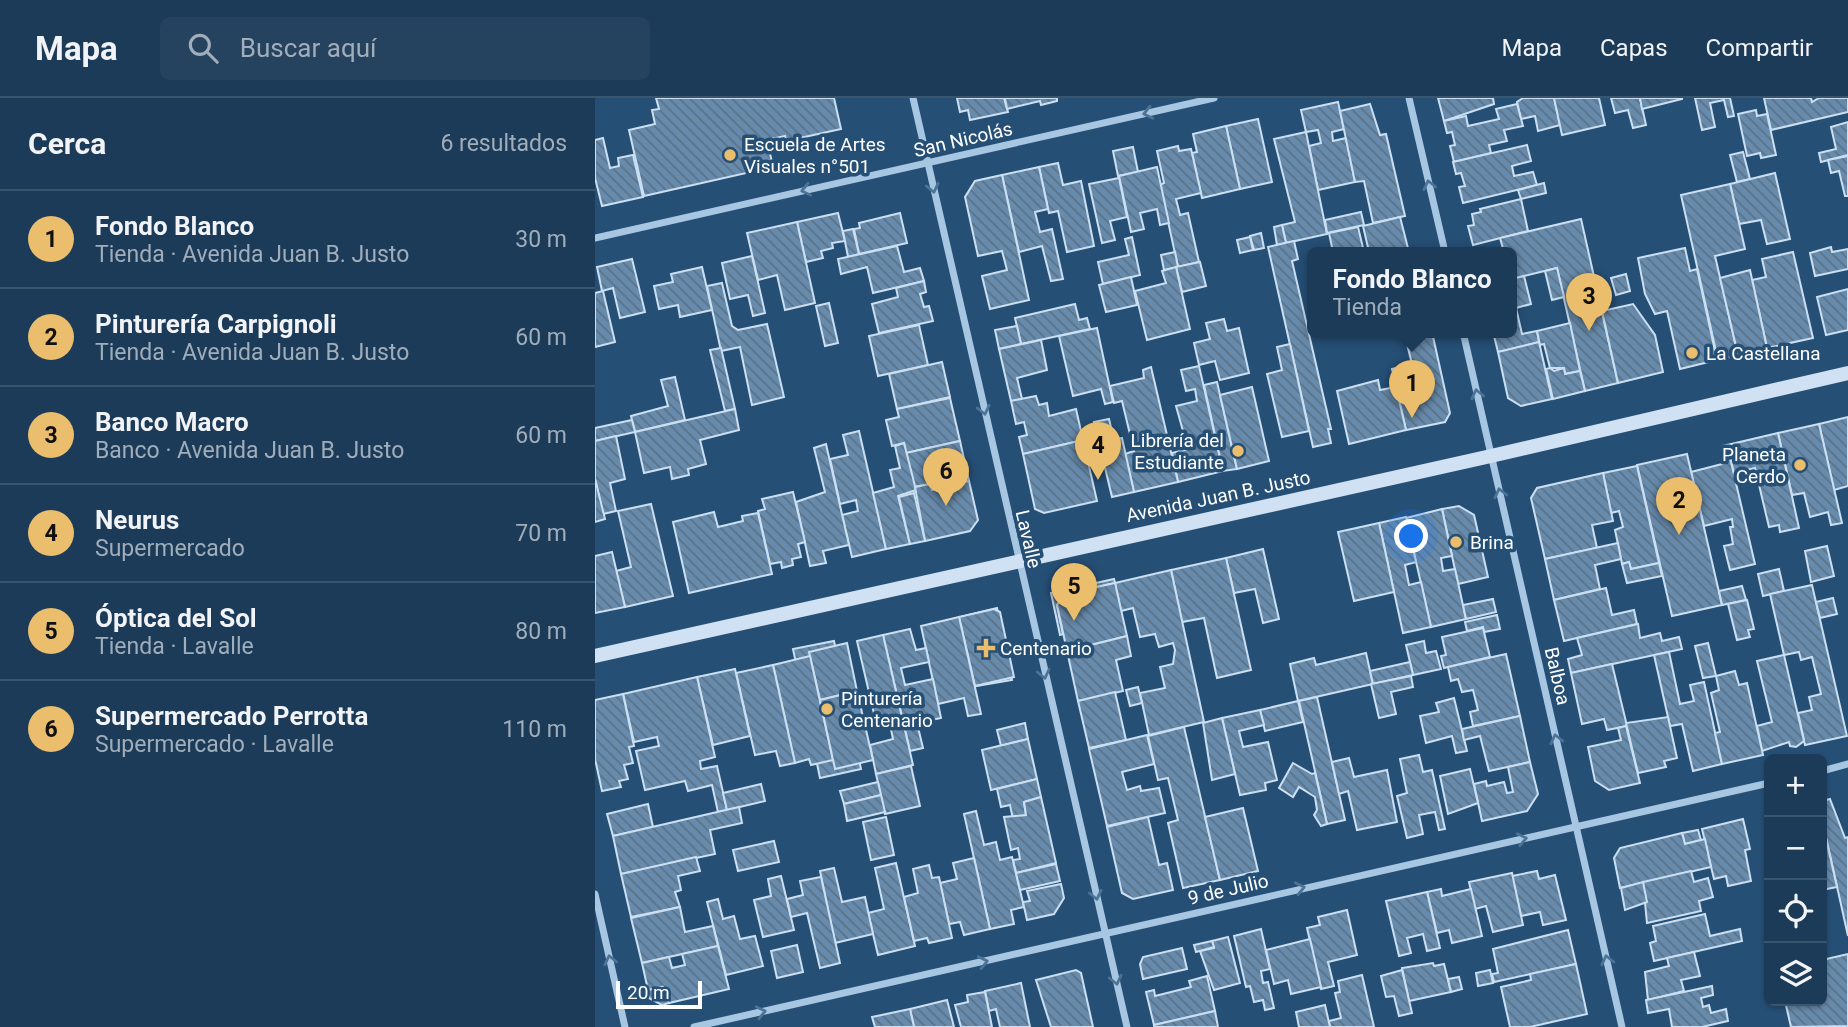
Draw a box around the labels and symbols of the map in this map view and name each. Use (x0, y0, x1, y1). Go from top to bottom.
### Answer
one-way arrow (1142, 105, 1154, 119)
street label: San Nicolás (912, 117, 1015, 162)
place label: Escuela de Artes Visuales n°501 (744, 133, 886, 178)
marker: Escuela de Artes Visuales n°501 (722, 147, 738, 163)
one-way arrow (1423, 179, 1438, 191)
one-way arrow (801, 182, 813, 197)
one-way arrow (925, 182, 940, 194)
pin: 3 (1566, 273, 1612, 331)
place label: La Castellana (1706, 342, 1820, 365)
marker: La Castellana (1684, 345, 1700, 361)
pin: 1 (1389, 360, 1435, 418)
one-way arrow (1471, 388, 1485, 400)
one-way arrow (975, 404, 990, 416)
pin: 4 (1075, 422, 1121, 480)
place label: Librería del Estudiante (1131, 429, 1224, 474)
marker: Librería del Estudiante (1230, 443, 1246, 459)
place label: Planeta Cerdo (1722, 443, 1786, 488)
pin: 6 (923, 448, 969, 506)
marker: Planeta Cerdo (1792, 457, 1808, 473)
street label: Avenida Juan B. Justo (1124, 466, 1312, 527)
pin: 2 (1656, 477, 1702, 535)
one-way arrow (1494, 487, 1508, 499)
street label: Lavalle (1011, 508, 1046, 571)
your location (1394, 519, 1428, 553)
place label: Brina (1470, 531, 1514, 554)
marker: Brina (1448, 534, 1464, 550)
pin: 5 (1051, 563, 1097, 621)
place label: Centenario (1000, 637, 1092, 660)
marker: Centenario (978, 640, 994, 656)
street label: Balboa (1540, 645, 1575, 707)
one-way arrow (1036, 668, 1051, 680)
place label: Pinturería Centenario (841, 687, 933, 732)
marker: Pinturería Centenario (819, 701, 835, 717)
one-way arrow (1550, 733, 1565, 745)
one-way arrow (1516, 833, 1528, 848)
street label: 9 de Julio (1186, 869, 1271, 910)
one-way arrow (1294, 882, 1306, 896)
one-way arrow (1088, 889, 1102, 901)
one-way arrow (604, 955, 618, 967)
one-way arrow (977, 955, 989, 970)
one-way arrow (1601, 955, 1615, 967)
one-way arrow (1108, 974, 1122, 986)
scale bar (616, 978, 702, 1010)
one-way arrow (755, 1006, 767, 1020)

